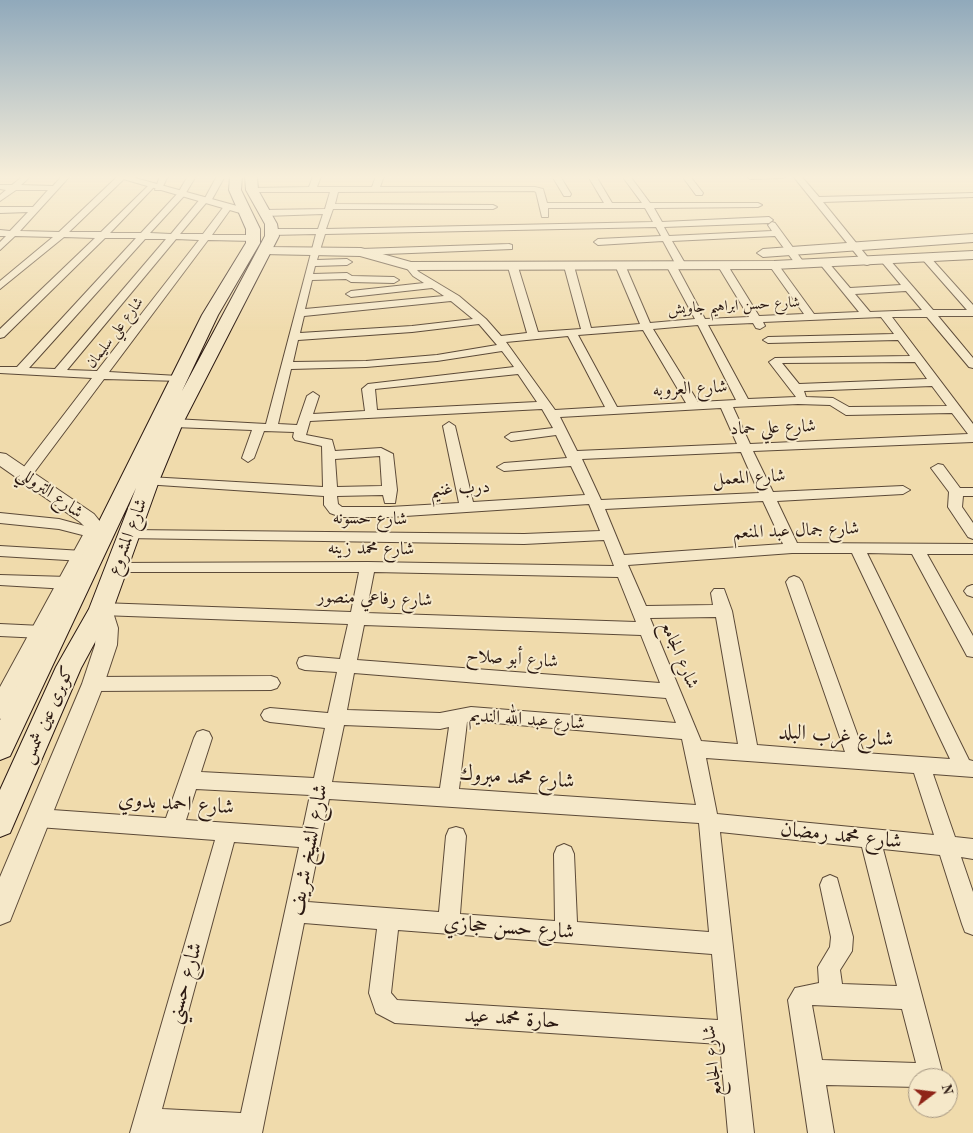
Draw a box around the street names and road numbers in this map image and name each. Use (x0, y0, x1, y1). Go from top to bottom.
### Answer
street label: شارع علي سليمان (82, 294, 148, 372)
street label: شارع حسن ابراهيم جاويش (667, 294, 801, 318)
street label: شارع العروبه (652, 376, 728, 402)
street label: شارع علي حماد (730, 416, 816, 440)
street label: شارع التروللي (13, 462, 87, 524)
street label: شارع المعمل (712, 465, 786, 491)
street label: درب غنيم (429, 476, 491, 502)
street label: شارع المشروع (104, 496, 152, 578)
street label: شارع حسونه (332, 508, 408, 530)
street label: شارع جمال عبد المنعم (732, 518, 860, 544)
street label: شارع محمد زينه (327, 537, 415, 561)
street label: شارع رفاعي منصور (317, 586, 433, 612)
street label: شارع الجامع (655, 618, 703, 692)
street label: شارع أبو صلاح (465, 645, 559, 673)
street label: كوبرى عين شمس (17, 663, 79, 767)
street label: شارع عبد الله النديم (469, 705, 585, 735)
street label: شارع غرب البلد (778, 719, 894, 753)
street label: شارع محمد مبروك (459, 761, 575, 795)
street label: شارع الشيخ شريف (284, 782, 334, 918)
street label: شارع احمد بدوي (117, 787, 235, 821)
street label: شارع محمد رمضان (779, 817, 903, 855)
street label: شارع حسن حجازي (443, 911, 575, 945)
street label: شارع حسني (161, 939, 209, 1027)
street label: حارة محمد عيد (463, 1003, 561, 1035)
street label: شارع الجامع (699, 1024, 727, 1098)

